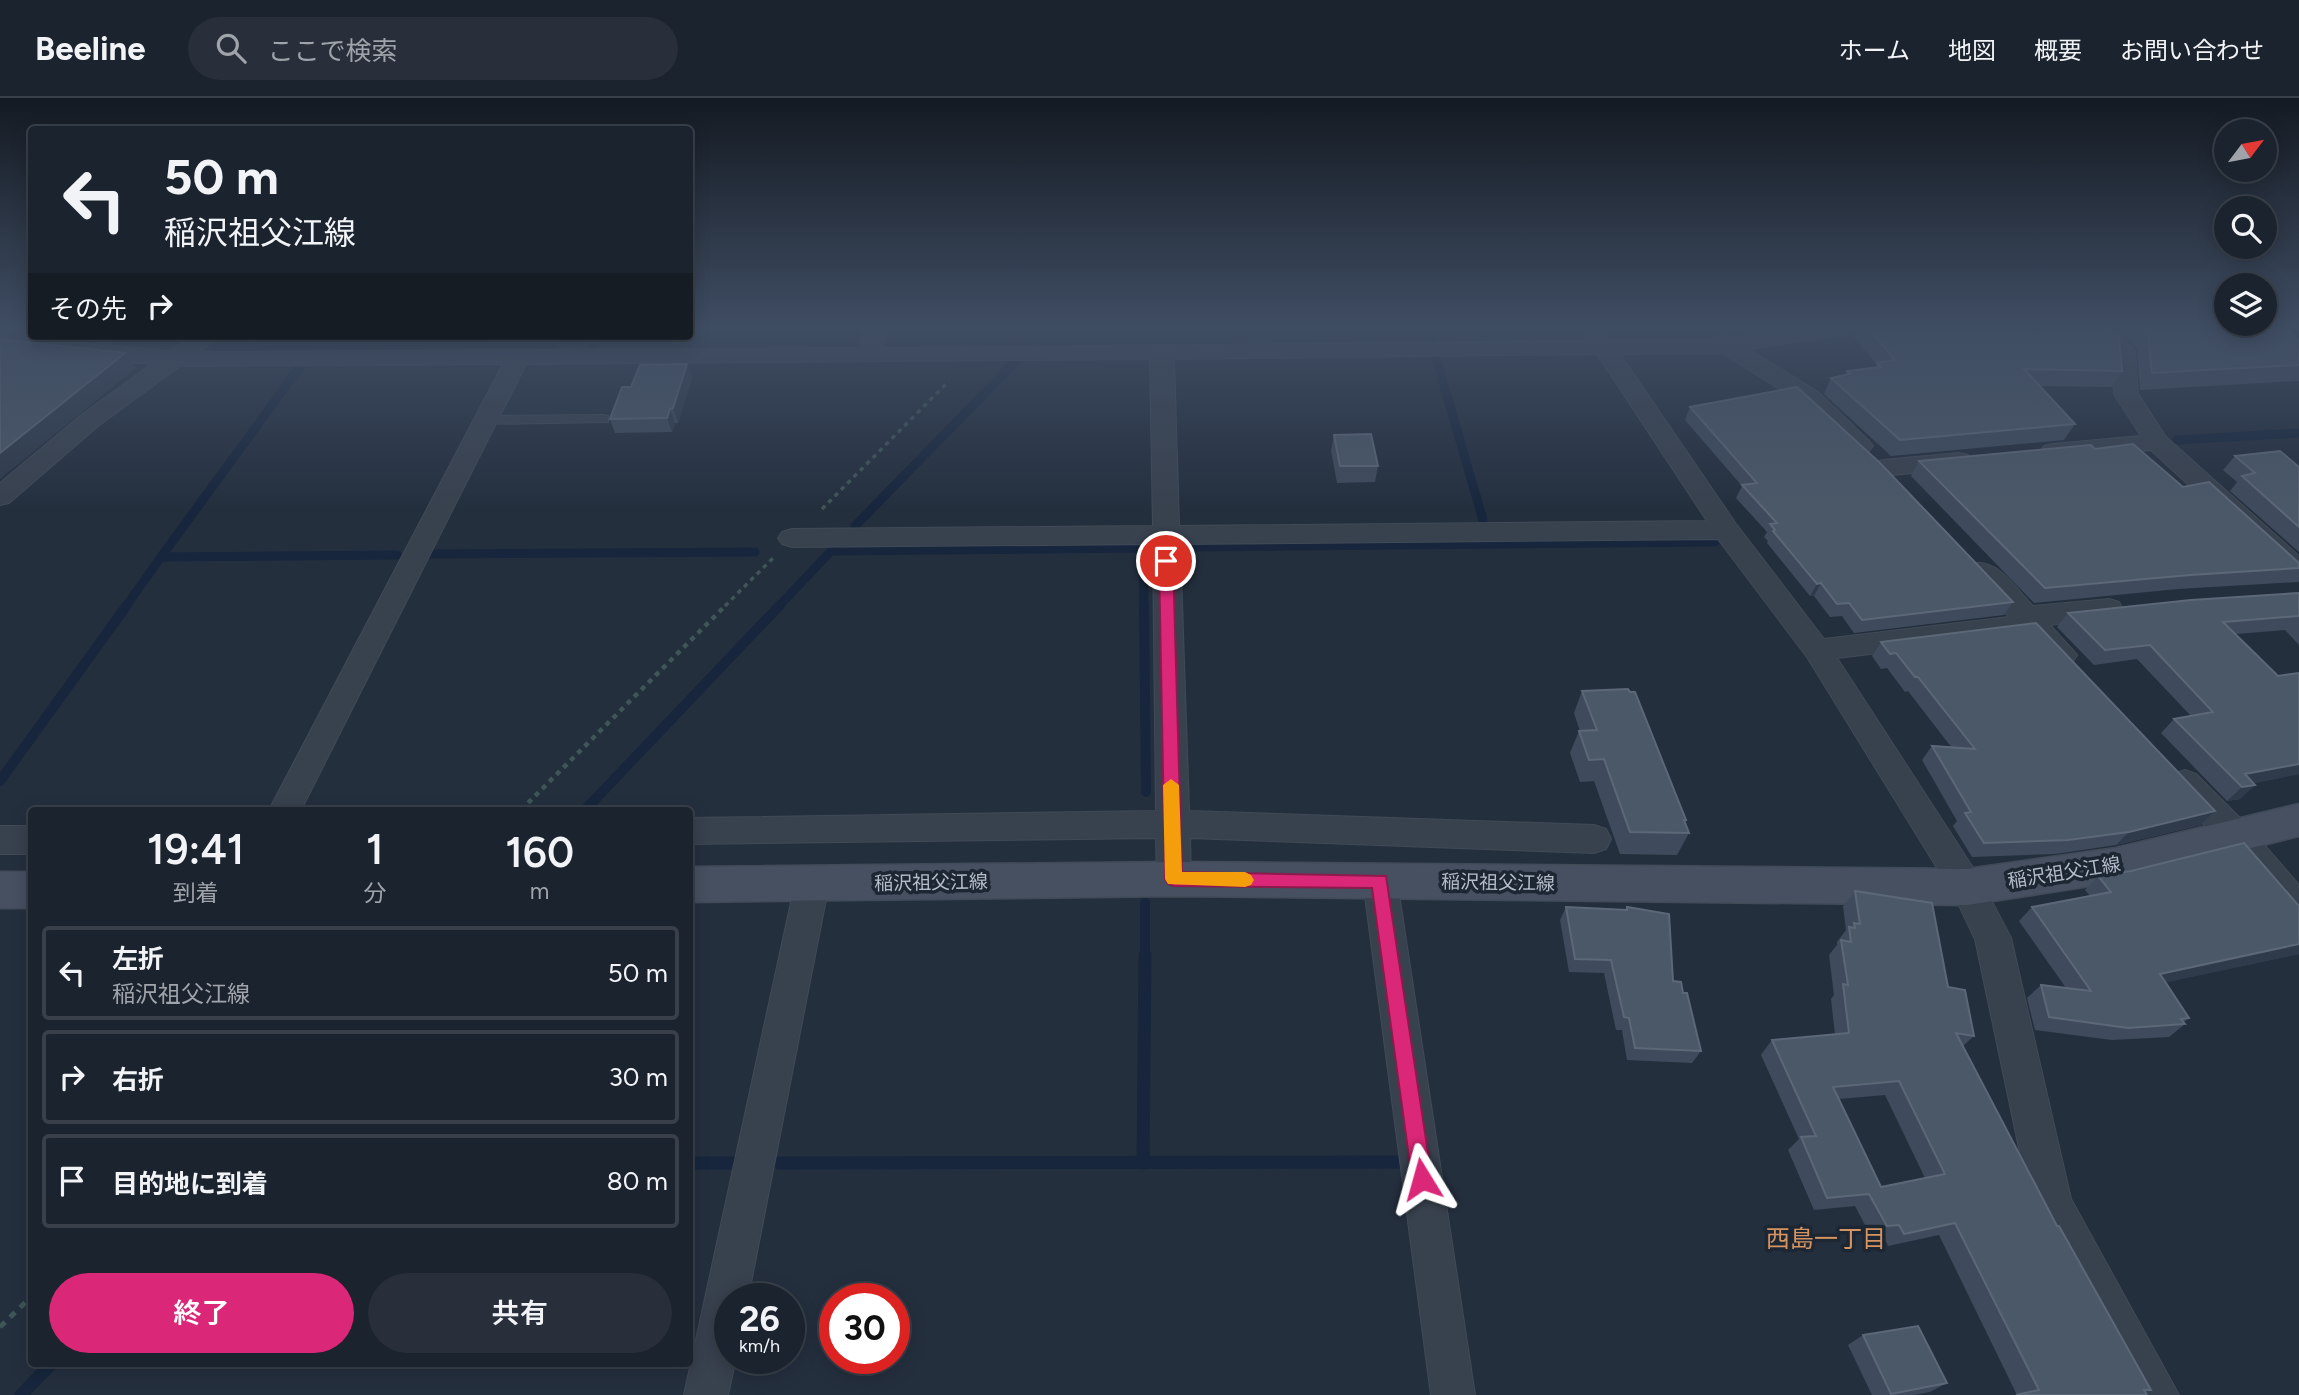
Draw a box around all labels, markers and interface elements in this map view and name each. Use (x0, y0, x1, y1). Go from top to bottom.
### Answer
search box (188, 17, 678, 80)
text: Beeline (35, 29, 146, 68)
icon: search (212, 29, 250, 67)
text: ここで検索 (268, 35, 398, 67)
text: ホーム (1839, 36, 1910, 65)
text: 地図 (1948, 36, 1996, 65)
text: 概要 (2034, 36, 2082, 65)
text: お問い合わせ (2120, 36, 2264, 65)
north arrow (2214, 119, 2277, 182)
map controls (2214, 119, 2277, 336)
text: 50 m (164, 147, 279, 206)
icon: left (49, 154, 140, 245)
button: search (2214, 196, 2277, 259)
text: 稲沢祖父江線 (164, 214, 356, 252)
button: layers (2214, 273, 2277, 336)
icon: right (141, 287, 179, 325)
text: その先 (49, 293, 127, 325)
pin (1136, 531, 1196, 591)
icon: arrive (1147, 542, 1185, 580)
text: 19:41 (147, 824, 244, 875)
text: 1 (366, 824, 384, 875)
text: 160 (505, 827, 574, 878)
street label: 稲沢祖父江線 (2006, 852, 2122, 893)
street label: 稲沢祖父江線 (874, 870, 988, 895)
street label: 稲沢祖父江線 (1441, 870, 1555, 895)
text: m (530, 877, 549, 905)
text: 到着 (173, 879, 219, 907)
text: 分 (363, 879, 386, 907)
text: 左折 (112, 943, 164, 975)
icon: left (53, 954, 91, 992)
text: 50 m (608, 957, 668, 989)
text: 稲沢祖父江線 (112, 980, 250, 1008)
icon: right (53, 1058, 91, 1096)
text: 30 m (609, 1061, 668, 1093)
text: 右折 (112, 1064, 164, 1096)
position arrow (1385, 1142, 1459, 1216)
icon: arrive (53, 1162, 91, 1200)
text: 80 m (607, 1165, 668, 1197)
text: 目的地に到着 (112, 1168, 268, 1200)
district label: 西島一丁目 (1766, 1224, 1886, 1253)
button: 終了 (49, 1273, 354, 1353)
button: 共有 (368, 1273, 672, 1353)
speed limit sign: 30 (819, 1283, 910, 1374)
text: 26 (739, 1298, 780, 1340)
text: km/h (739, 1335, 780, 1357)

